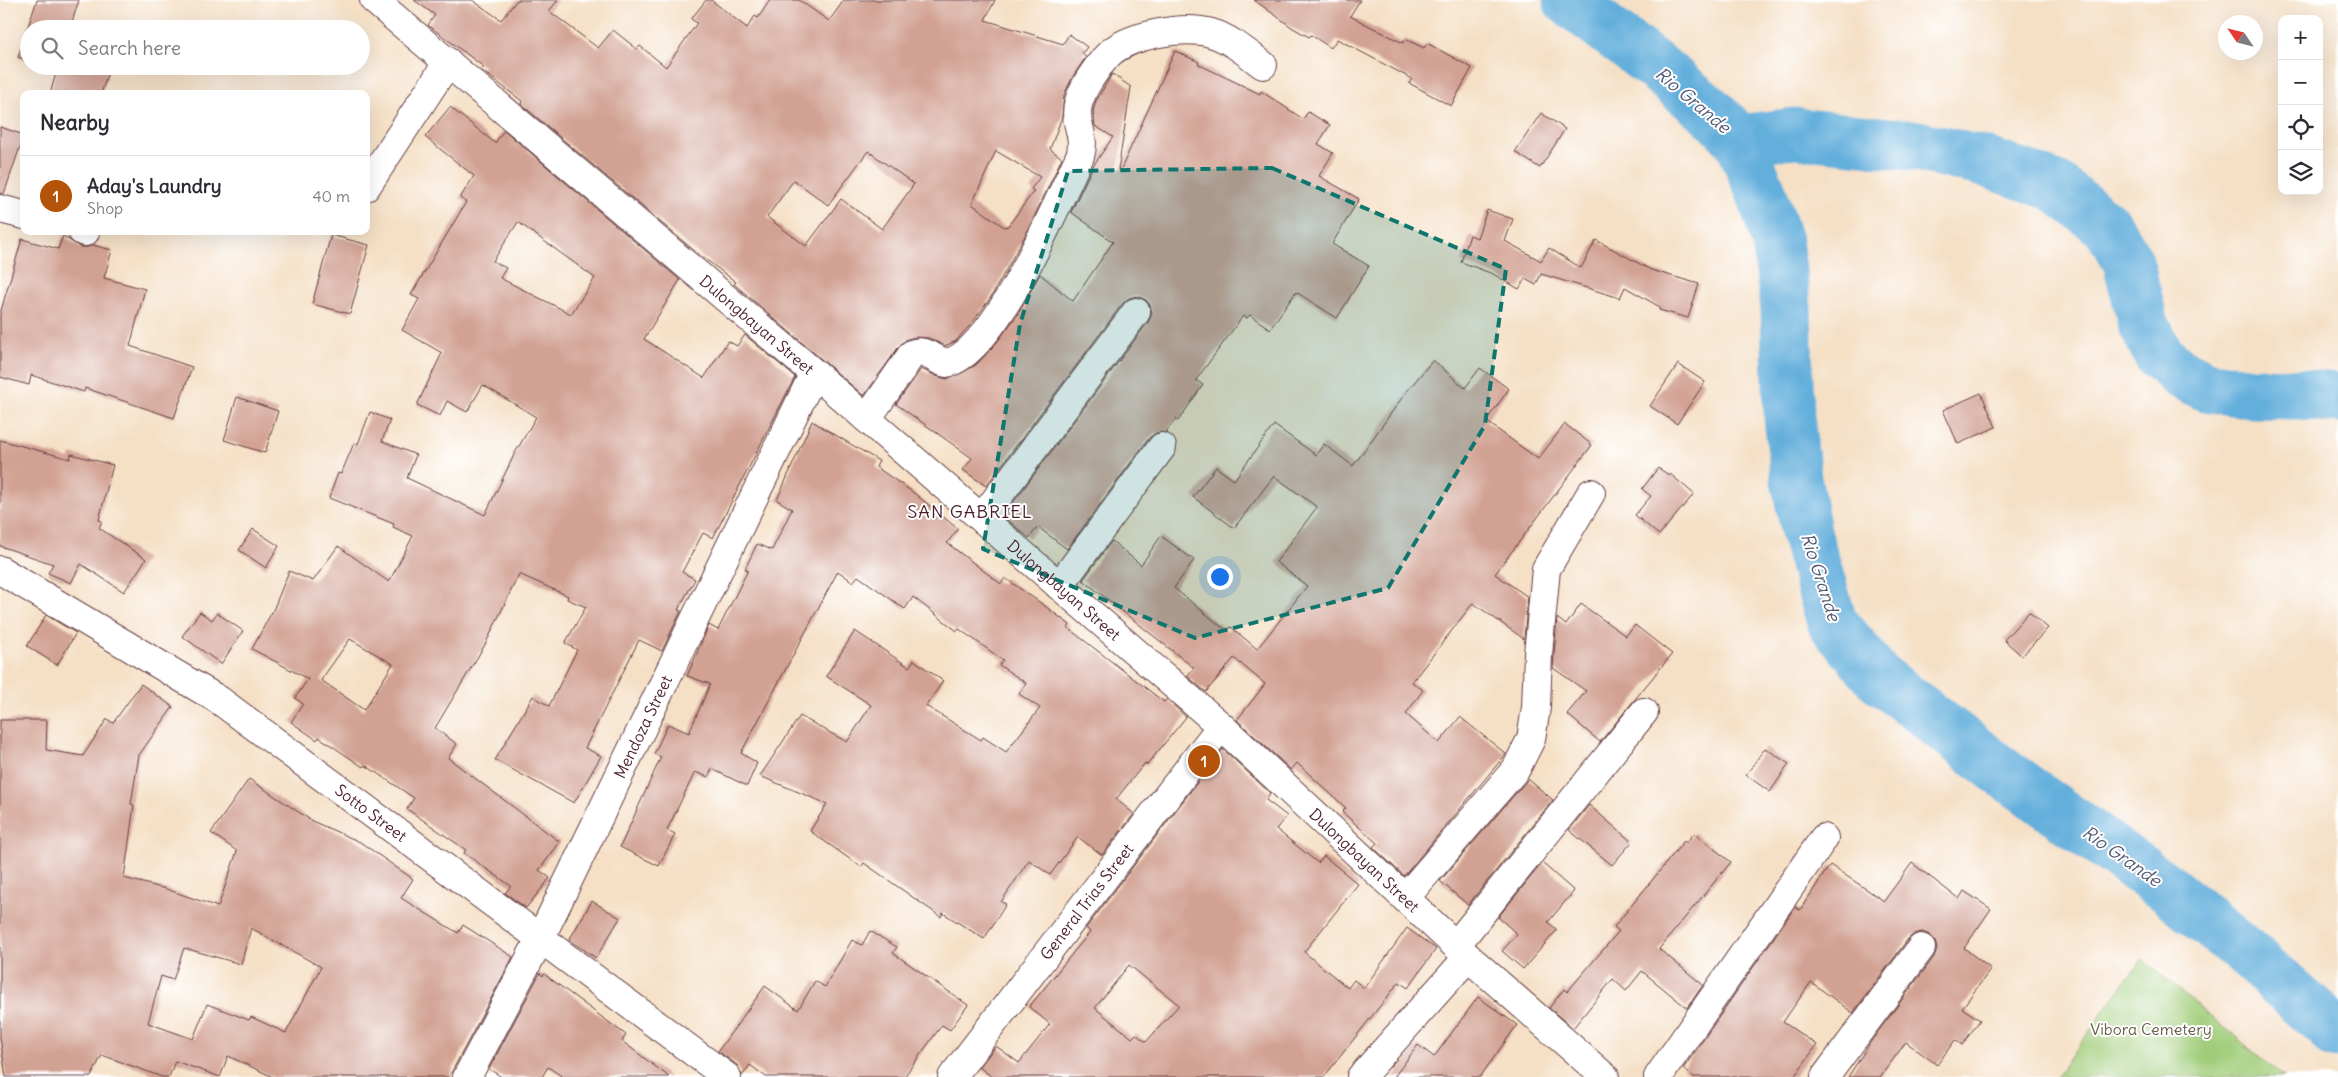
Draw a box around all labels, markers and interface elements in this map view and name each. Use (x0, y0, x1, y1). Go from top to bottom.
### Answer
north arrow (2218, 15, 2263, 60)
map controls (2278, 15, 2323, 195)
button: + (2278, 15, 2323, 60)
search box (20, 20, 370, 75)
icon: search (38, 34, 66, 62)
text: Search here (78, 36, 181, 60)
button: − (2278, 60, 2323, 105)
water label: Rio Grande (1651, 62, 1736, 139)
button: locate (2278, 105, 2323, 150)
text: Nearby (40, 109, 110, 136)
button: layers (2278, 150, 2323, 195)
text: Aday's Laundry (87, 174, 221, 198)
text: 1 (53, 186, 59, 206)
text: 40 m (312, 186, 350, 206)
text: Shop (87, 198, 123, 218)
street label: Dulongbayan Street (696, 271, 819, 379)
district label: SAN GABRIEL (907, 500, 1033, 523)
water label: Rio Grande (1796, 530, 1846, 625)
street label: Dulongbayan Street (1003, 535, 1125, 645)
your location (1207, 564, 1233, 590)
street label: Mendoza Street (609, 671, 677, 782)
pin: 1 (1188, 742, 1220, 780)
street label: Sotto Street (331, 780, 411, 846)
street label: Dulongbayan Street (1305, 804, 1424, 917)
water label: Rio Grande (2078, 821, 2167, 892)
street label: General Trias Street (1035, 839, 1138, 964)
park label: Vibora Cemetery (2090, 1019, 2212, 1039)

